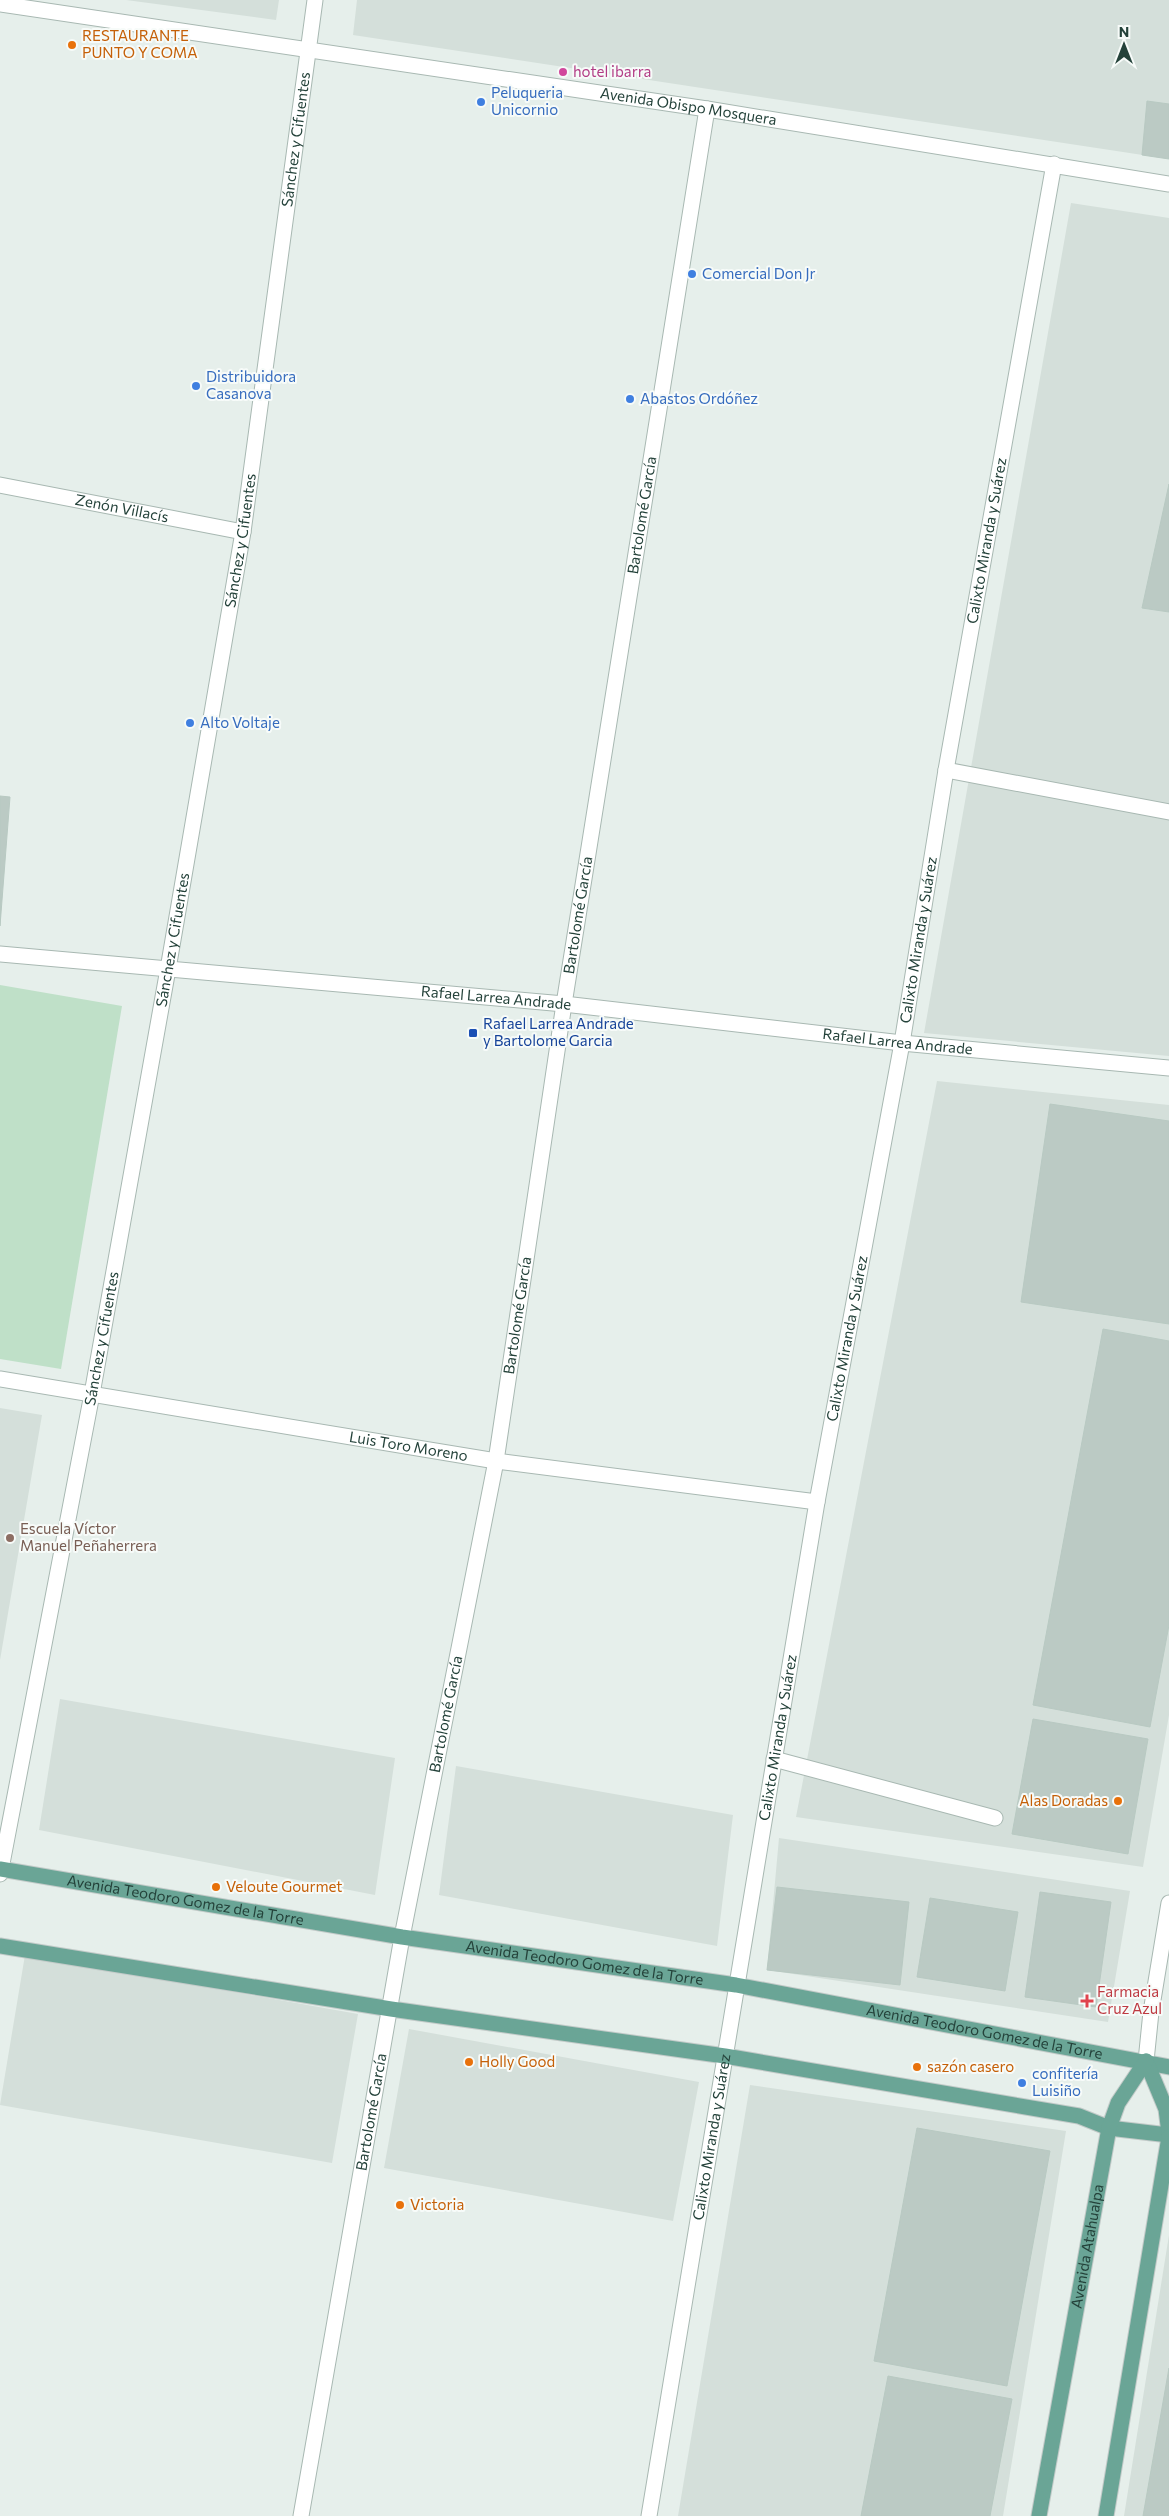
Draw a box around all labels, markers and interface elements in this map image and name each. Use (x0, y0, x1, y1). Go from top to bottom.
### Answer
north arrow (1099, 20, 1149, 70)
text: N (1119, 23, 1129, 40)
place label: RESTAURANTE PUNTO Y COMA (82, 26, 198, 61)
marker: RESTAURANTE PUNTO Y COMA (66, 39, 78, 51)
place label: hotel ibarra (573, 62, 651, 80)
marker: hotel ibarra (557, 66, 569, 78)
street label: Sánchez y Cifuentes (277, 71, 313, 208)
place label: Peluqueria Unicornio (491, 83, 563, 118)
street label: Avenida Obispo Mosquera (599, 83, 778, 128)
marker: Peluqueria Unicornio (475, 96, 487, 108)
place label: Comercial Don Jr (702, 264, 816, 282)
marker: Comercial Don Jr (686, 268, 698, 280)
place label: Distribuidora Casanova (206, 367, 296, 402)
marker: Distribuidora Casanova (190, 380, 202, 392)
place label: Abastos Ordóñez (640, 389, 758, 407)
marker: Abastos Ordóñez (624, 393, 636, 405)
street label: Bartolomé García (623, 455, 659, 575)
street label: Calixto Miranda y Suárez (962, 456, 1010, 625)
street label: Sánchez y Cifuentes (220, 472, 259, 609)
street label: Zenón Villacís (74, 490, 170, 525)
place label: Alto Voltaje (200, 713, 280, 731)
marker: Alto Voltaje (184, 717, 196, 729)
street label: Bartolomé García (559, 855, 595, 975)
street label: Calixto Miranda y Suárez (895, 855, 940, 1024)
street label: Sánchez y Cifuentes (151, 871, 192, 1008)
street label: Rafael Larrea Andrade (420, 981, 572, 1013)
place label: Rafael Larrea Andrade y Bartolome Garcia (483, 1014, 634, 1049)
street label: Rafael Larrea Andrade (822, 1024, 974, 1058)
marker: Rafael Larrea Andrade y Bartolome Garcia (467, 1027, 479, 1039)
street label: Calixto Miranda y Suárez (822, 1254, 870, 1423)
street label: Bartolomé García (499, 1255, 534, 1376)
street label: Sánchez y Cifuentes (80, 1270, 122, 1407)
street label: Luis Toro Moreno (348, 1427, 469, 1464)
place label: Escuela Víctor Manuel Peñaherrera (20, 1519, 157, 1554)
marker: Escuela Víctor Manuel Peñaherrera (4, 1532, 16, 1544)
street label: Calixto Miranda y Suárez (754, 1653, 800, 1822)
street label: Bartolomé García (425, 1654, 465, 1774)
place label: Alas Doradas (1019, 1791, 1108, 1809)
marker: Alas Doradas (1112, 1795, 1124, 1807)
street label: Avenida Teodoro Gomez de la Torre (66, 1870, 305, 1928)
place label: Veloute Gourmet (226, 1877, 343, 1895)
marker: Veloute Gourmet (210, 1881, 222, 1893)
street label: Avenida Teodoro Gomez de la Torre (464, 1936, 705, 1988)
place label: Farmacia Cruz Azul (1097, 1982, 1162, 2017)
marker: Farmacia Cruz Azul (1081, 1995, 1093, 2007)
street label: Avenida Teodoro Gomez de la Torre (865, 2000, 1104, 2062)
street label: Bartolomé García (351, 2052, 390, 2172)
place label: Holly Good (479, 2052, 555, 2070)
street label: Calixto Miranda y Suárez (688, 2052, 733, 2222)
marker: Holly Good (463, 2056, 475, 2068)
place label: sazón casero (927, 2057, 1014, 2075)
marker: sazón casero (911, 2061, 923, 2073)
place label: confitería Luisiño (1032, 2064, 1098, 2099)
marker: confitería Luisiño (1016, 2077, 1028, 2089)
street label: Avenida Atahualpa (1067, 2182, 1107, 2310)
place label: Victoria (410, 2195, 464, 2213)
marker: Victoria (394, 2199, 406, 2211)

